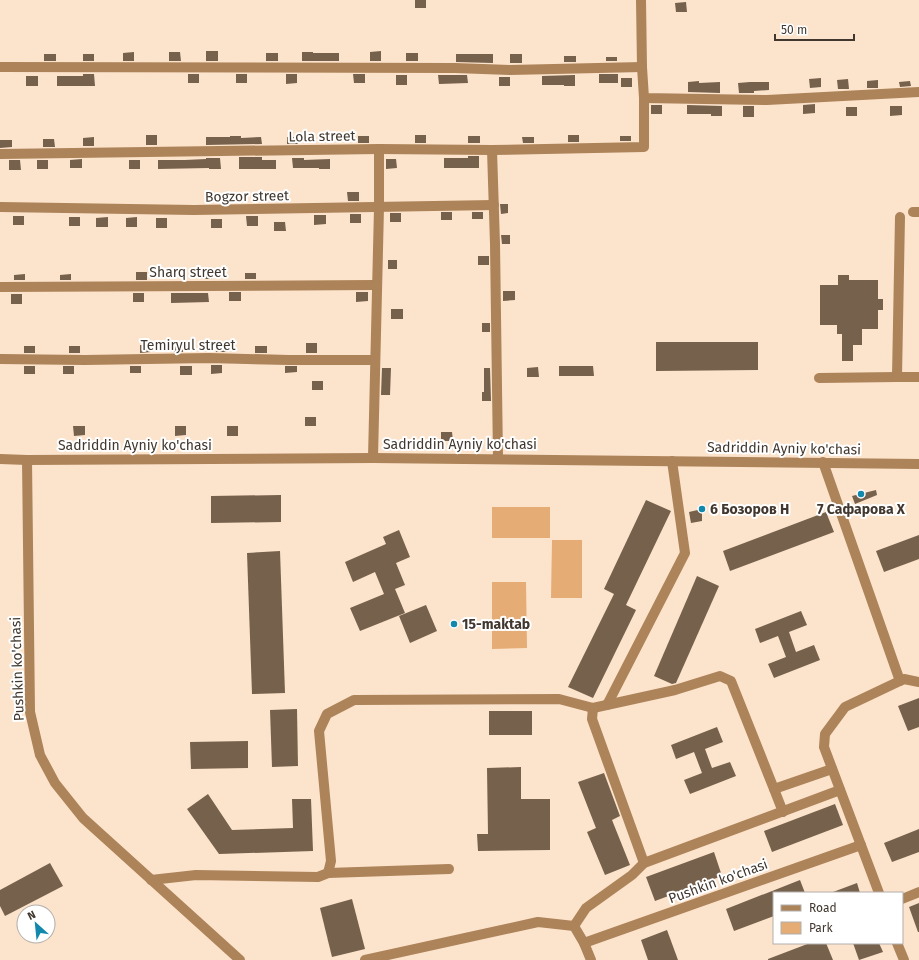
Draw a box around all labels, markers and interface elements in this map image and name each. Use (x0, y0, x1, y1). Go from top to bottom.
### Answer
scale bar (775, 16, 854, 42)
text: 50 m (781, 23, 807, 37)
street label: Lola street (288, 127, 357, 146)
street label: Bogzor street (205, 187, 290, 206)
street label: Sharq street (149, 264, 228, 281)
street label: Temiryul street (140, 337, 237, 354)
street label: Sadriddin Ayniy ko'chasi (383, 436, 537, 453)
street label: Sadriddin Ayniy ko'chasi (58, 437, 212, 454)
street label: Sadriddin Ayniy ko'chasi (707, 439, 861, 458)
marker: 7 Сафарова Х (856, 489, 866, 499)
place label: 6 Бозоров Н (710, 501, 789, 518)
place label: 7 Сафарова Х (817, 501, 906, 518)
marker: 6 Бозоров Н (697, 504, 707, 514)
street label: Pushkin ko'chasi (7, 616, 28, 722)
place label: 15-maktab (462, 616, 530, 633)
marker: 15-maktab (449, 619, 459, 629)
street label: Pushkin ko'chasi (666, 856, 770, 907)
legend (773, 892, 903, 944)
text: Road (809, 901, 837, 915)
north arrow (16, 904, 56, 944)
text: N (25, 908, 38, 923)
text: Park (809, 921, 833, 935)

